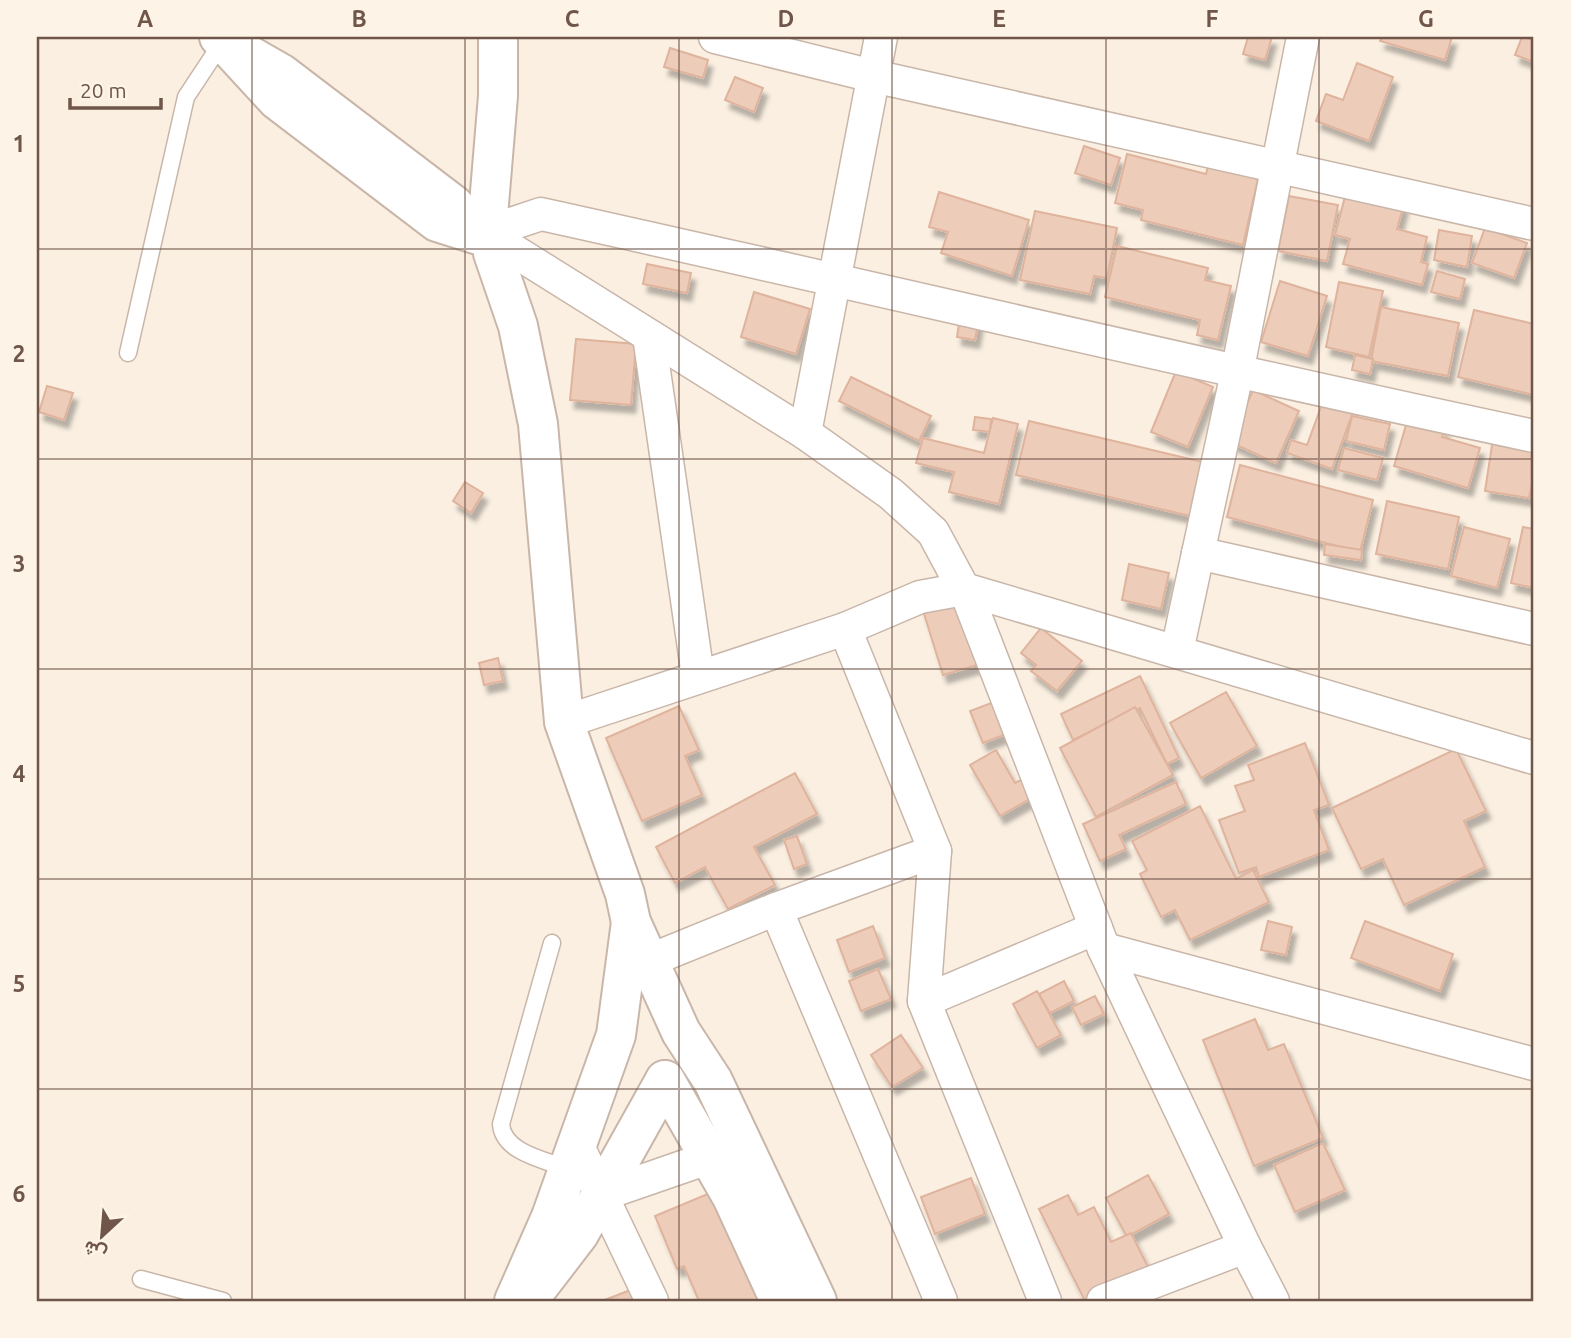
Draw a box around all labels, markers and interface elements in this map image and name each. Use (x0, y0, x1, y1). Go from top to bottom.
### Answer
text: A (137, 6, 153, 31)
text: B (351, 6, 367, 31)
text: C (565, 6, 580, 31)
text: D (778, 6, 794, 31)
text: E (992, 6, 1006, 31)
text: F (1206, 6, 1219, 31)
text: G (1418, 6, 1434, 31)
scale bar (70, 66, 161, 110)
text: 20 m (80, 78, 127, 102)
text: 1 (13, 131, 25, 156)
text: 2 (13, 341, 25, 366)
text: 3 (13, 551, 25, 576)
text: 4 (13, 761, 26, 786)
text: 5 (13, 971, 25, 996)
text: 6 (13, 1181, 26, 1206)
north arrow (66, 1202, 136, 1272)
text: ش (79, 1235, 110, 1266)

